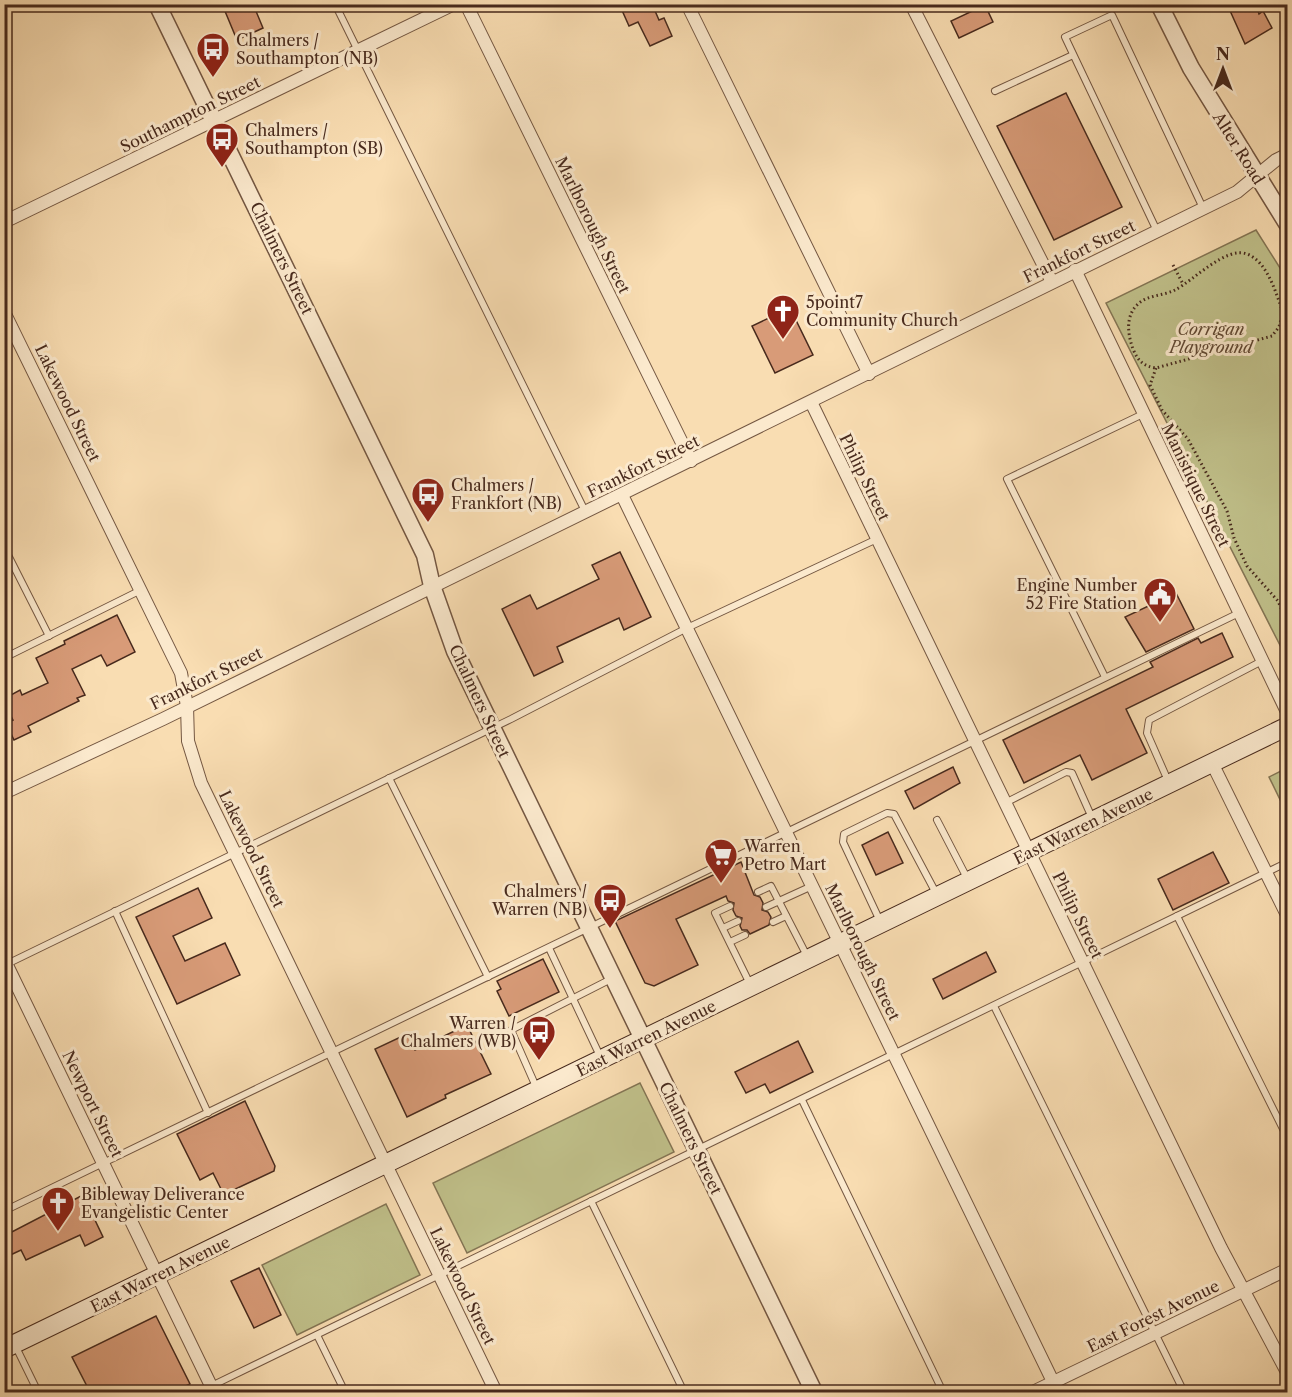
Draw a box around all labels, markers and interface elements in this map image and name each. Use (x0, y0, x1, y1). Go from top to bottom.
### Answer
place label: Chalmers / Southampton (NB) (236, 30, 378, 68)
bus stop icon: Chalmers / Southampton (NB) (195, 31, 231, 78)
north arrow (1193, 39, 1253, 99)
text: N (1216, 44, 1230, 64)
street label: Southampton Street (117, 71, 264, 157)
street label: Alter Road (1208, 107, 1269, 188)
place label: Chalmers / Southampton (SB) (245, 120, 383, 158)
bus stop icon: Chalmers / Southampton (SB) (204, 121, 240, 168)
street label: Marlborough Street (551, 153, 635, 297)
street label: Chalmers Street (246, 198, 318, 318)
street label: Frankfort Street (1020, 215, 1139, 287)
place label: 5point7 Community Church (806, 292, 958, 330)
church icon: 5point7 Community Church (765, 293, 801, 340)
park label: Corrigan Playground (1167, 319, 1254, 357)
street label: Lakewood Street (31, 341, 105, 465)
street label: Manistique Street (1157, 420, 1235, 550)
street label: Frankfort Street (584, 430, 703, 502)
street label: Philip Street (835, 430, 895, 524)
place label: Chalmers / Frankfort (NB) (451, 475, 562, 513)
bus stop icon: Chalmers / Frankfort (NB) (410, 476, 446, 523)
place label: Engine Number 52 Fire Station (1016, 575, 1137, 613)
public building icon: Engine Number 52 Fire Station (1142, 576, 1178, 623)
street label: Chalmers Street (445, 641, 515, 761)
street label: Frankfort Street (147, 642, 266, 714)
street label: East Warren Avenue (1010, 783, 1156, 869)
street label: Lakewood Street (215, 787, 289, 911)
place label: Warren Petro Mart (743, 836, 827, 874)
supermarket icon: Warren Petro Mart (703, 837, 739, 884)
street label: Philip Street (1048, 868, 1108, 962)
street label: Marlborough Street (821, 880, 905, 1024)
place label: Chalmers / Warren (NB) (491, 881, 587, 919)
bus stop icon: Chalmers / Warren (NB) (592, 882, 628, 929)
street label: East Warren Avenue (573, 995, 719, 1081)
place label: Warren / Chalmers (WB) (400, 1013, 516, 1051)
bus stop icon: Warren / Chalmers (WB) (521, 1014, 557, 1061)
street label: Newport Street (58, 1047, 128, 1161)
street label: Chalmers Street (655, 1078, 727, 1198)
place label: Bibleway Deliverance Evangelistic Center (81, 1184, 245, 1222)
church icon: Bibleway Deliverance Evangelistic Center (40, 1185, 76, 1232)
street label: Lakewood Street (426, 1224, 500, 1348)
street label: East Warren Avenue (87, 1231, 233, 1317)
street label: East Forest Avenue (1084, 1275, 1222, 1357)

